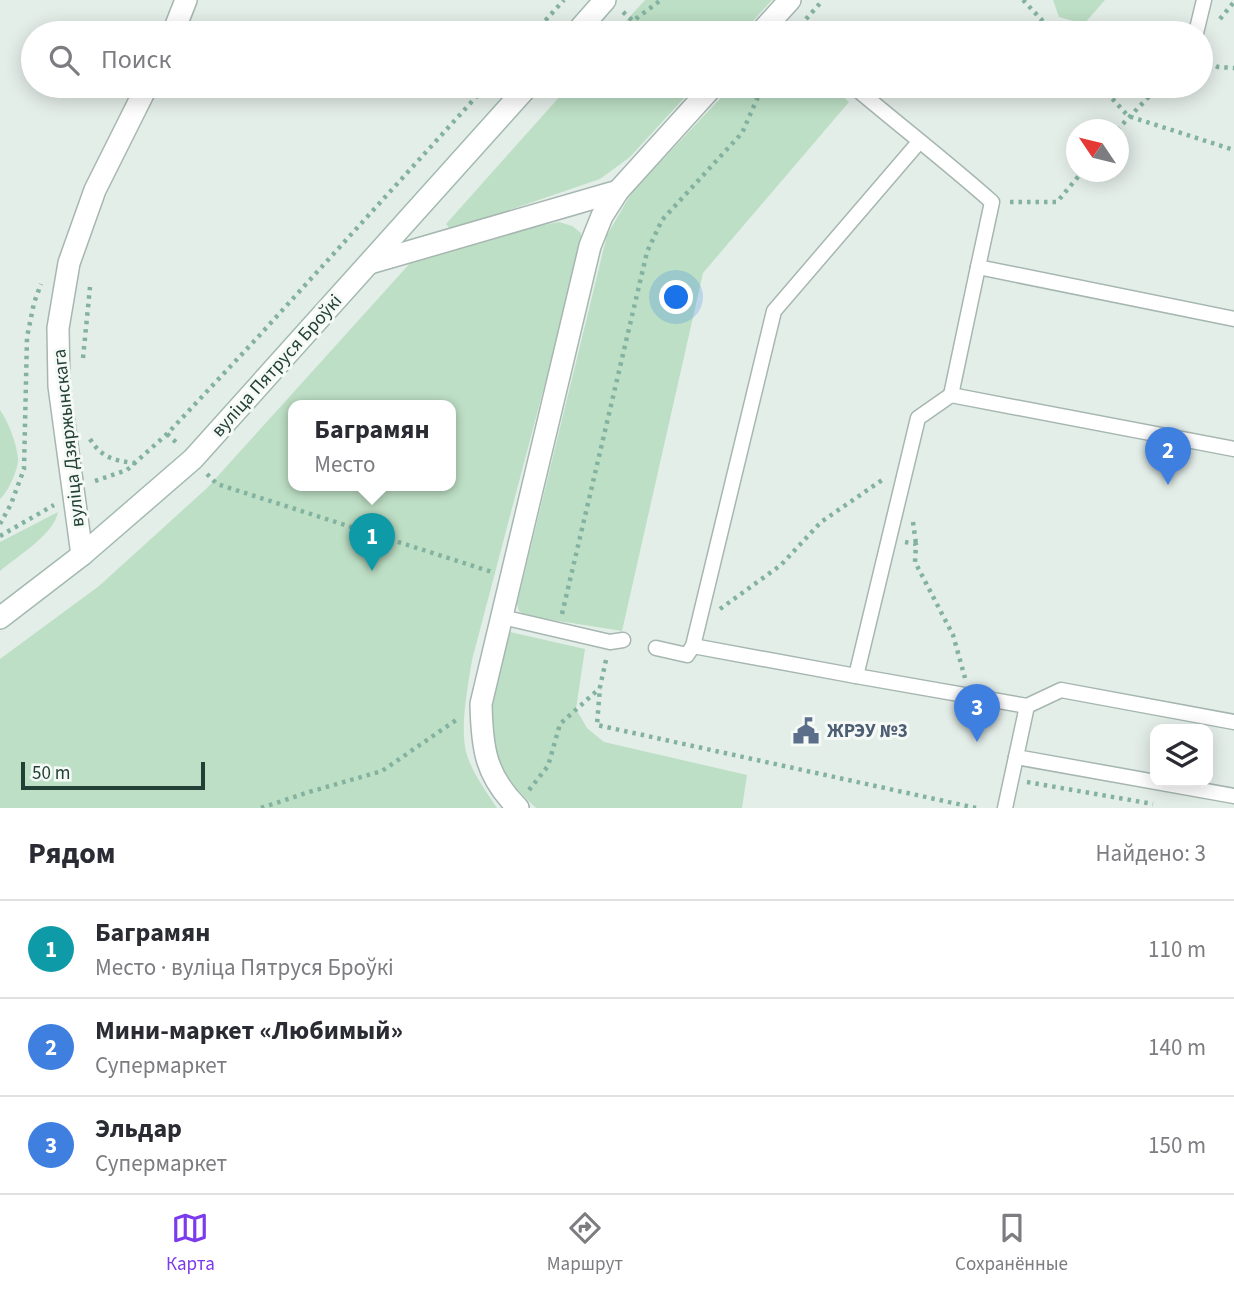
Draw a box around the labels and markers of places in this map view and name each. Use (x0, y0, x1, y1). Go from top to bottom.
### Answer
pin: 2 (1145, 427, 1191, 485)
pin: 1 (349, 513, 395, 571)
pin: 3 (954, 684, 1000, 742)
public building icon: ЖРЭУ №3 (791, 716, 821, 746)
place label: ЖРЭУ №3 (827, 718, 908, 745)

